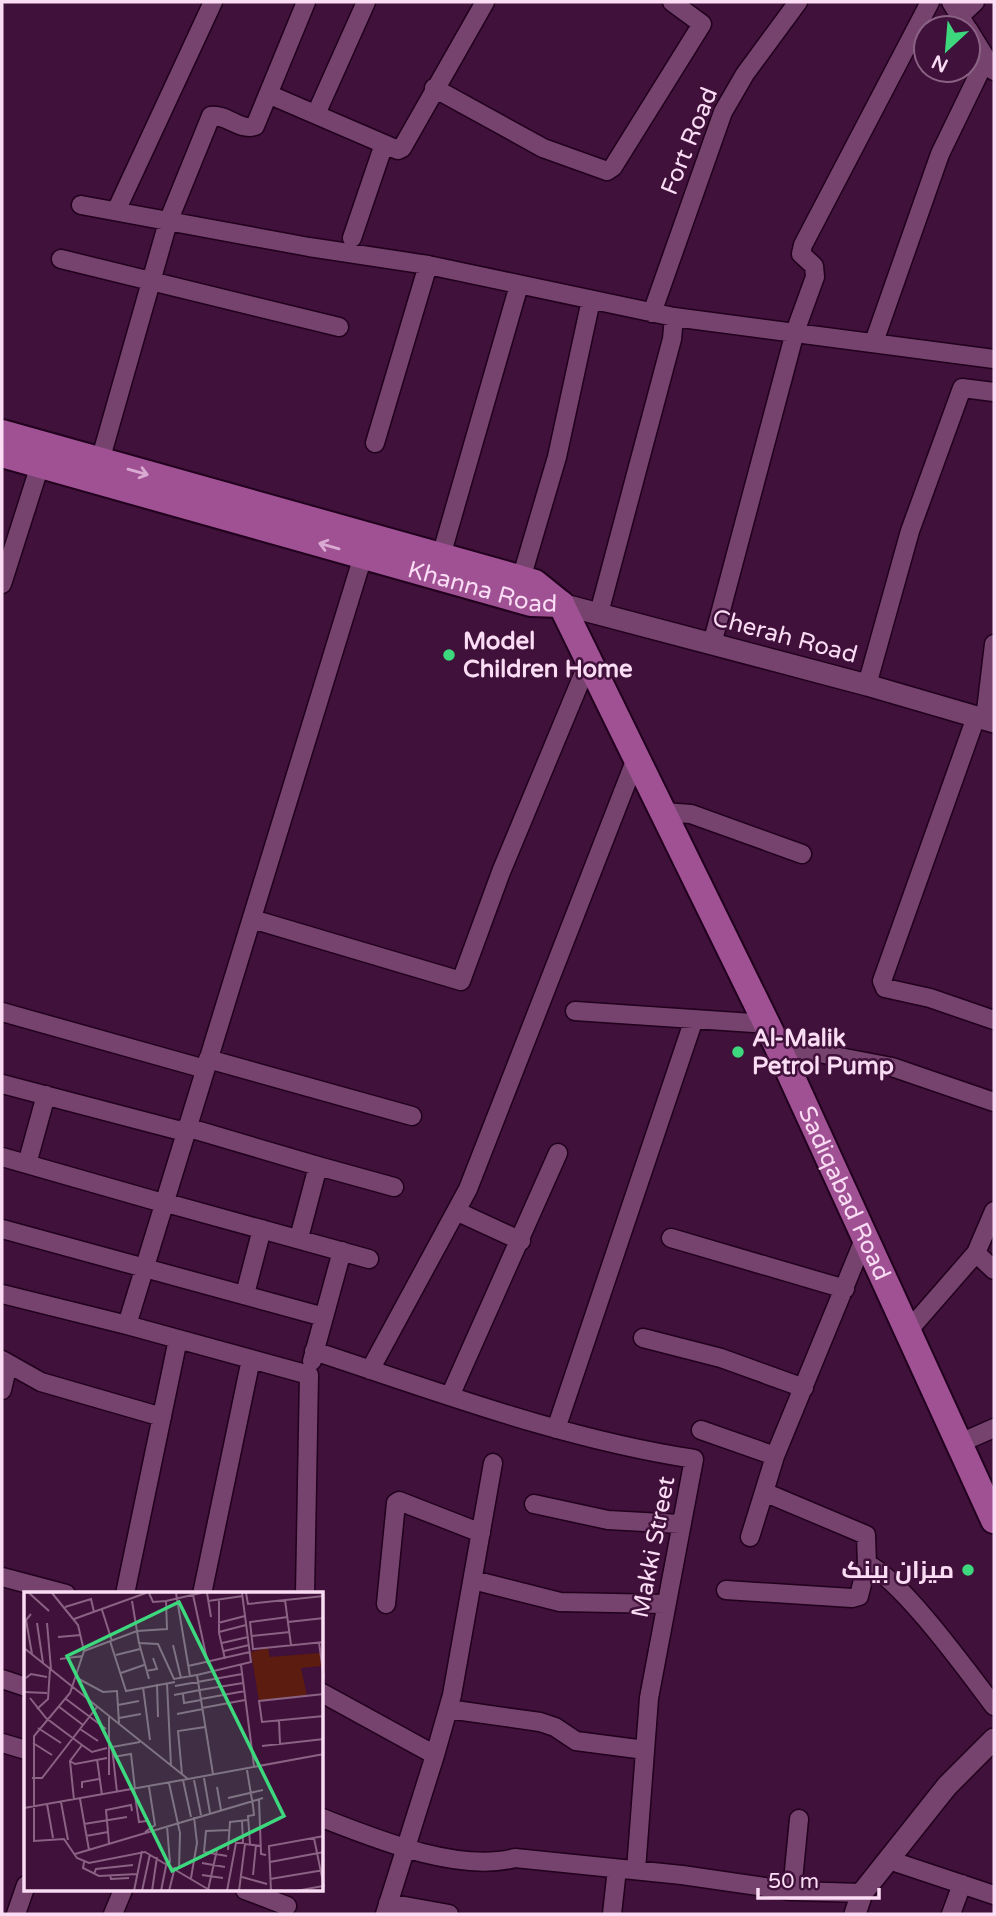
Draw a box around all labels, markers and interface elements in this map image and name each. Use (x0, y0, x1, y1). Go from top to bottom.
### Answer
north arrow (912, 14, 982, 84)
text: N (928, 50, 952, 77)
street label: Fort Road (655, 83, 724, 199)
one-way arrow (127, 466, 149, 479)
one-way arrow (318, 539, 340, 552)
street label: Khanna Road (404, 555, 558, 619)
street label: Cherah Road (709, 603, 860, 670)
place label: Model Children Home (463, 627, 633, 684)
marker: Model Children Home (441, 647, 457, 663)
place label: Al-Malik Petrol Pump (752, 1024, 894, 1081)
marker: Al-Malik Petrol Pump (730, 1044, 746, 1060)
street label: Sadiqabad Road (792, 1102, 897, 1285)
street label: Makki Street (626, 1474, 681, 1620)
place label: میزان بینک (842, 1556, 954, 1585)
marker: میزان بینک (960, 1562, 976, 1578)
inset map (24, 1592, 324, 1892)
scale bar (758, 1856, 879, 1900)
text: 50 m (768, 1869, 819, 1894)

